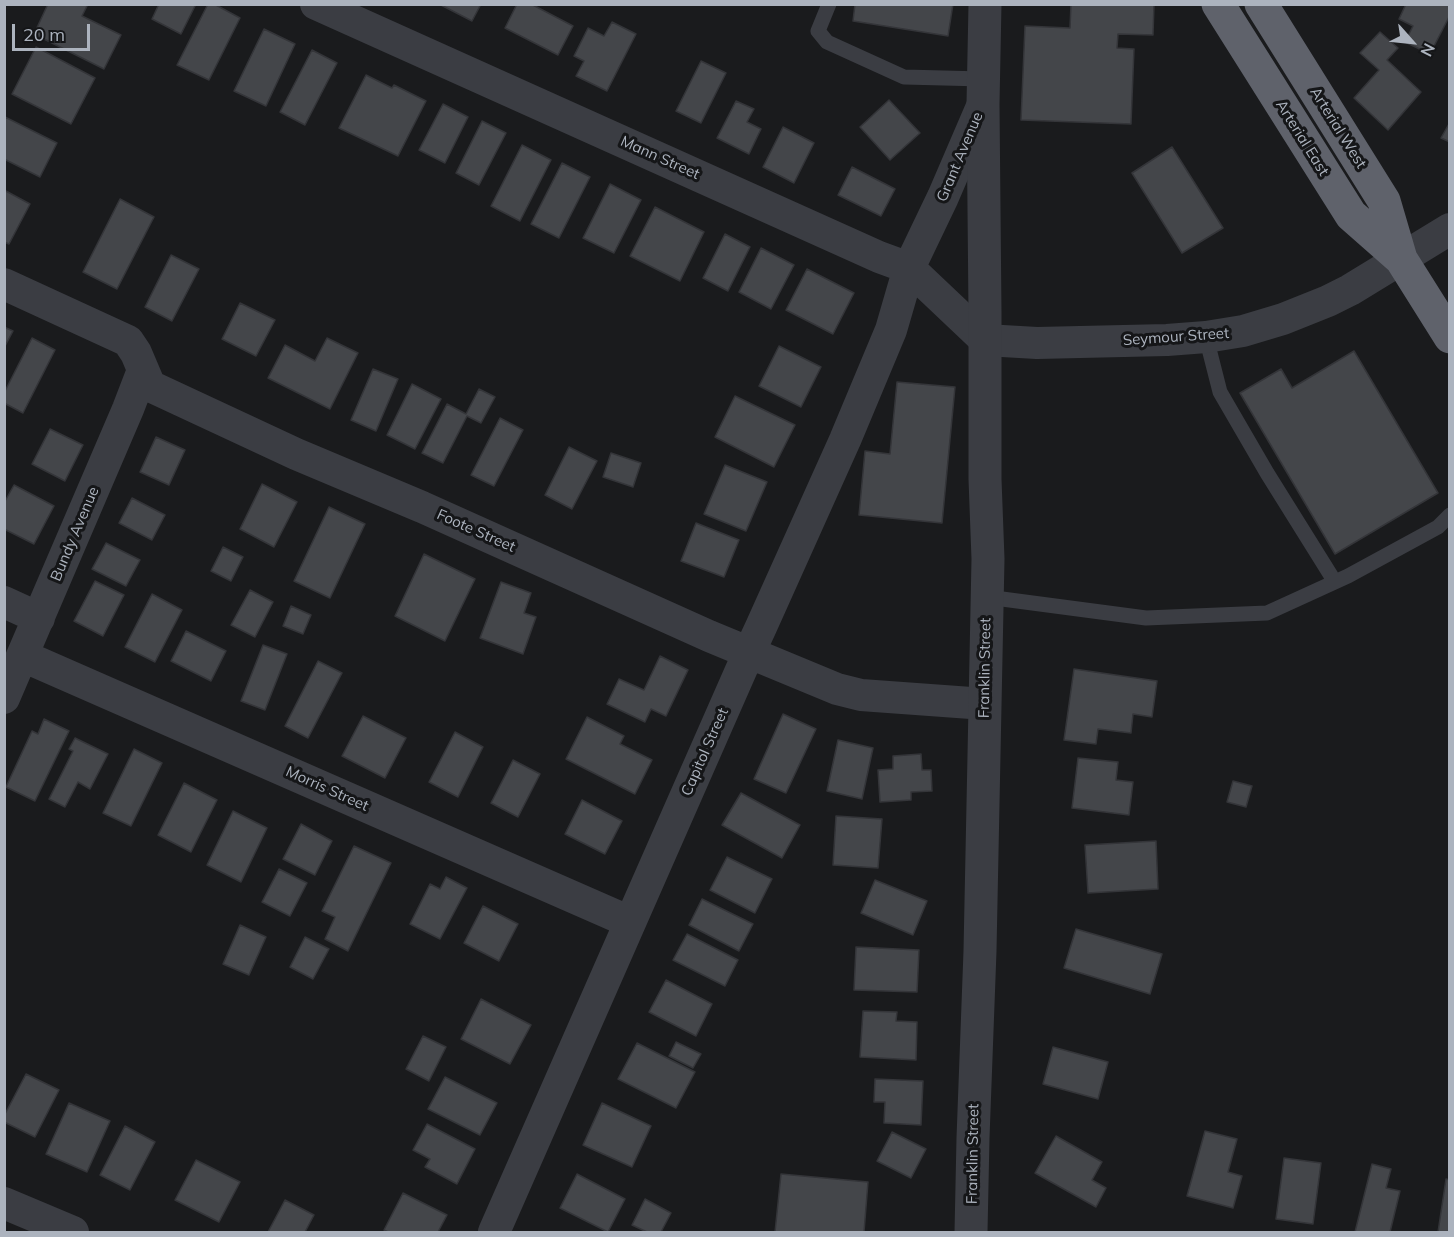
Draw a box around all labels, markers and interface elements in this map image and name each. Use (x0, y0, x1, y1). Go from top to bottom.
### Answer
scale bar (15, 12, 93, 50)
north arrow (1382, 12, 1442, 72)
text: 20 m (23, 23, 65, 46)
text: N (1416, 40, 1440, 60)
street label: Arterial West (1306, 84, 1370, 172)
street label: Arterial East (1272, 97, 1332, 179)
street label: Grant Avenue (933, 110, 987, 204)
street label: Mann Street (618, 133, 702, 183)
street label: Seymour Street (1122, 324, 1230, 350)
street label: Bundy Avenue (47, 484, 103, 584)
street label: Foote Street (434, 506, 518, 556)
street label: Franklin Street (975, 618, 995, 718)
street label: Capitol Street (678, 705, 732, 799)
street label: Morris Street (283, 763, 371, 815)
street label: Franklin Street (963, 1104, 983, 1204)

